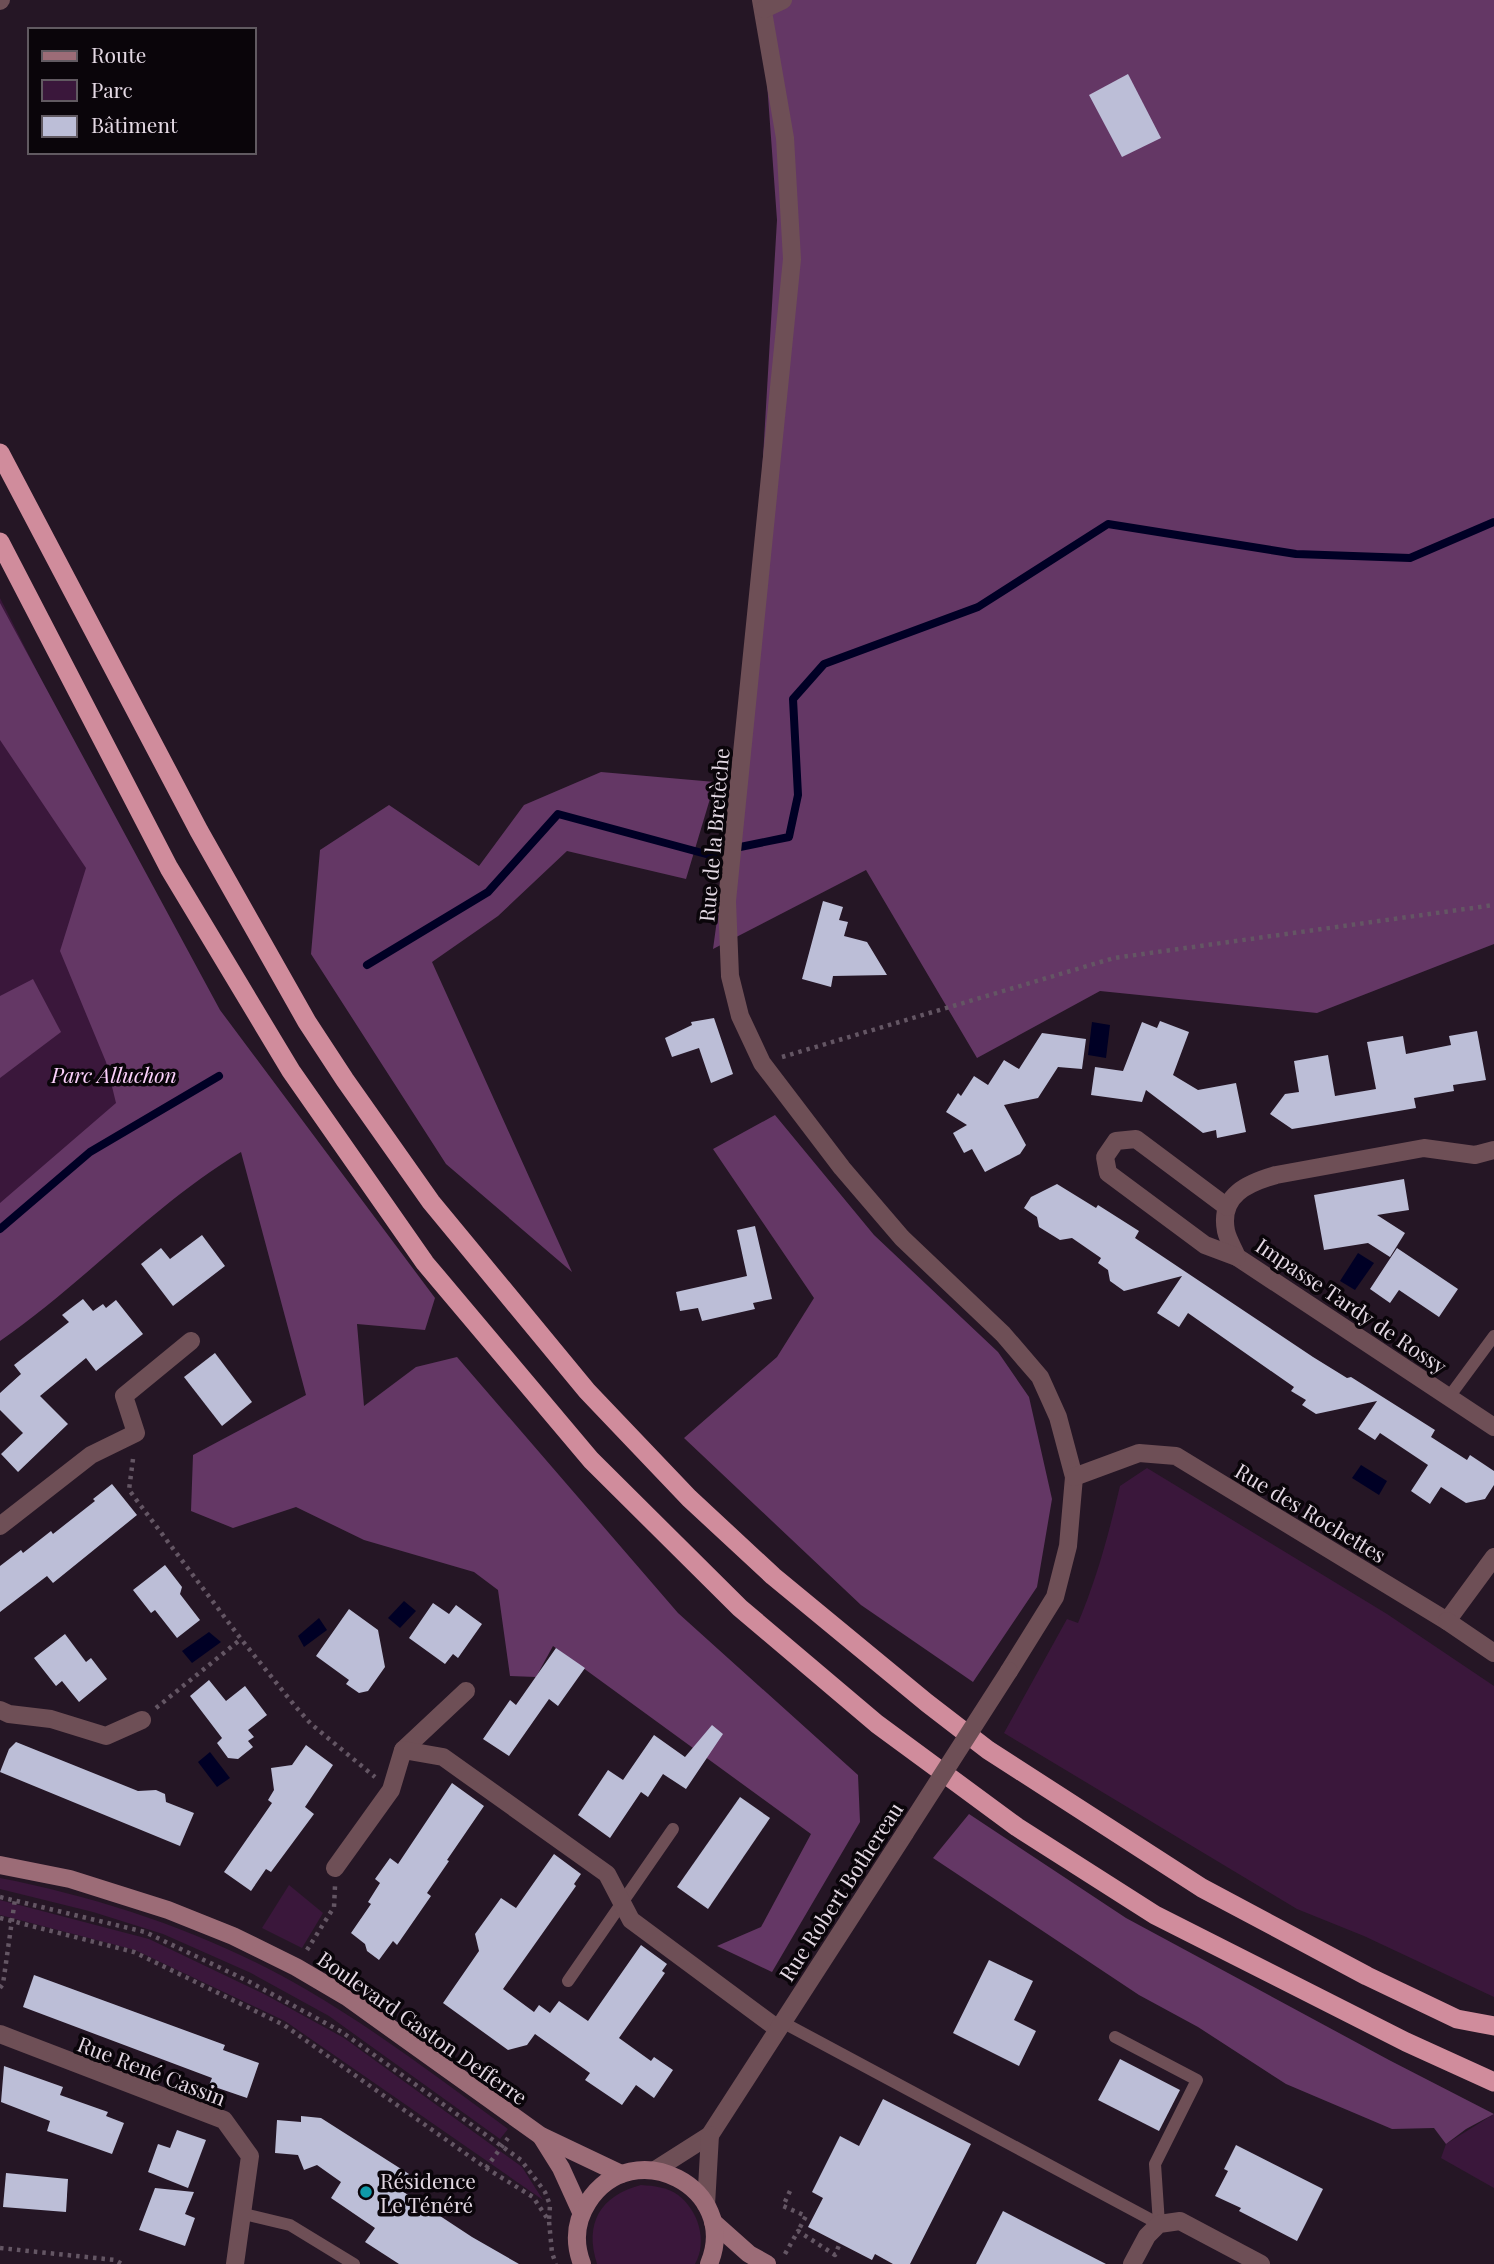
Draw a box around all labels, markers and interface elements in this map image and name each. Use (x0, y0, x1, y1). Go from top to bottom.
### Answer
legend (28, 28, 256, 154)
text: Route (91, 40, 146, 68)
text: Parc (91, 75, 133, 103)
text: Bâtiment (91, 110, 178, 138)
street label: Rue de la Bretèche (691, 747, 735, 923)
park label: Parc Alluchon (50, 1060, 177, 1088)
street label: Impasse Tardy de Rossy (1251, 1231, 1453, 1380)
street label: Rue des Rochettes (1230, 1456, 1392, 1568)
street label: Rue Robert Bothereau (772, 1796, 908, 1986)
street label: Boulevard Gaston Defferre (313, 1944, 533, 2110)
street label: Rue René Cassin (74, 2029, 231, 2111)
place label: Résidence Le Ténéré (380, 2166, 476, 2218)
marker: Résidence Le Ténéré (358, 2184, 374, 2200)

